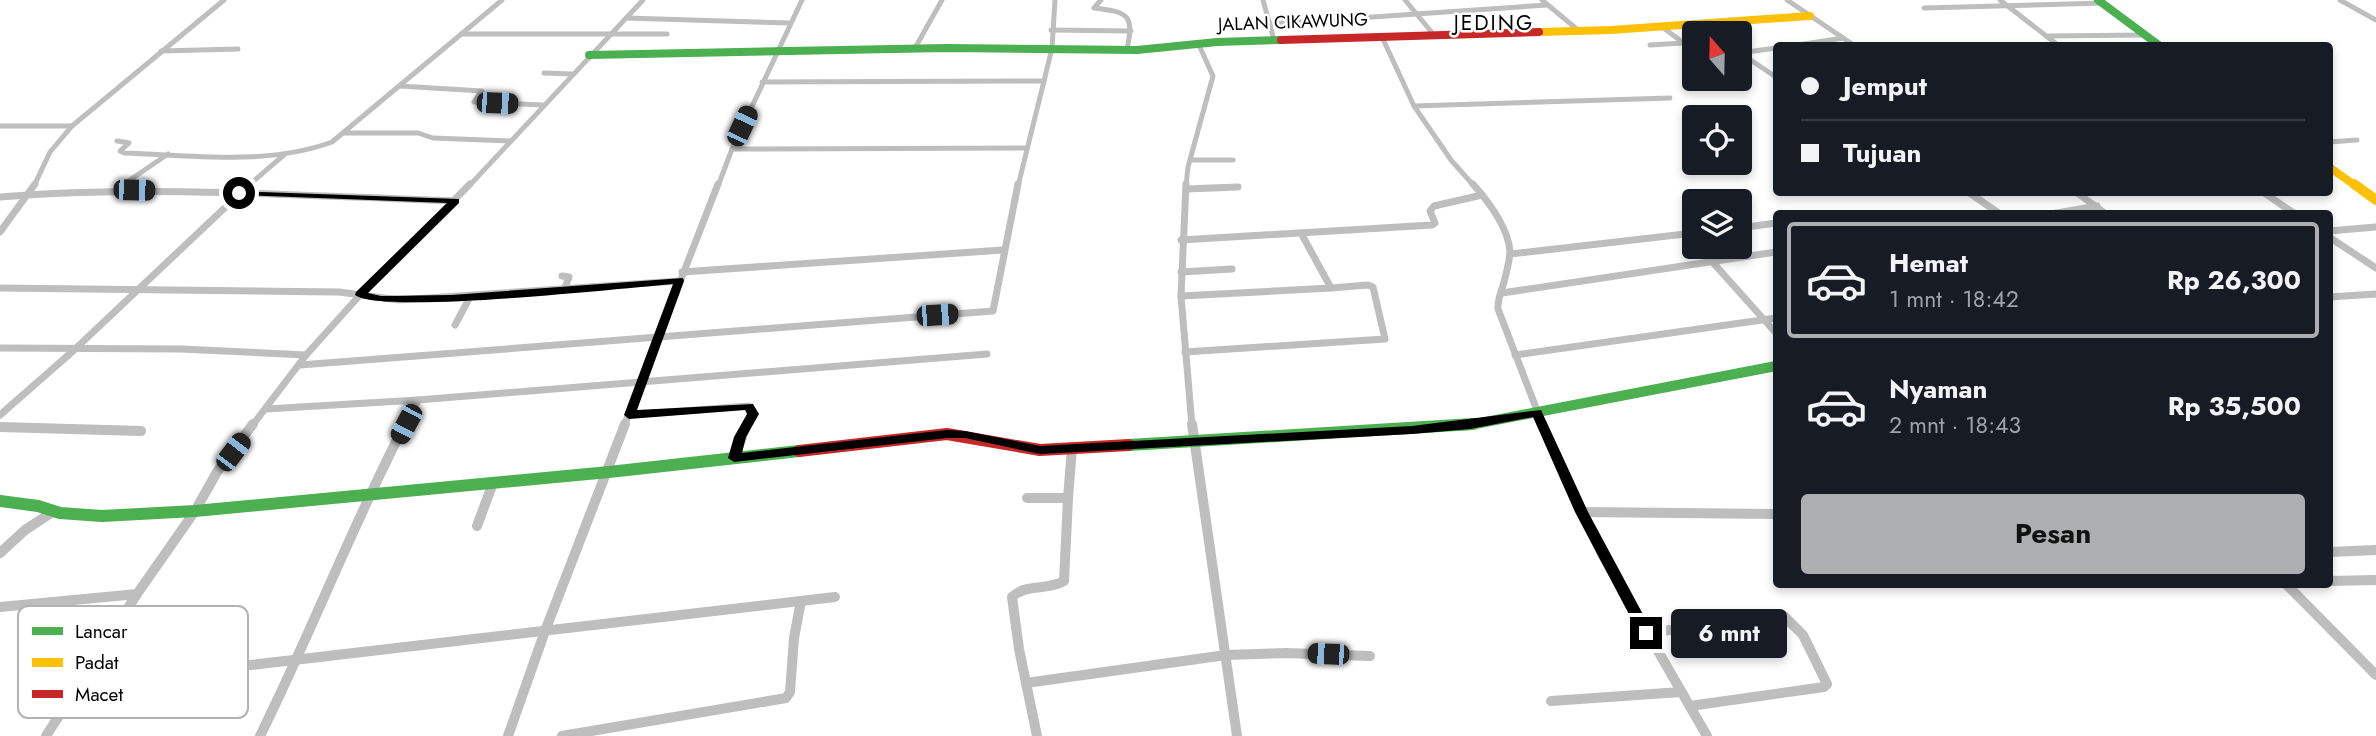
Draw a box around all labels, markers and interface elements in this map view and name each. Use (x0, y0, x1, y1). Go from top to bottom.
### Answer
street label: JALAN CIKAWUNG (1216, 6, 1368, 38)
district label: JEDING (1451, 8, 1534, 38)
north arrow (1682, 21, 1752, 91)
map controls (1682, 21, 1752, 259)
text: Jemput (1843, 67, 1927, 105)
car (476, 92, 519, 114)
car (724, 103, 761, 149)
button: locate (1682, 105, 1752, 175)
text: Tujuan (1843, 134, 1921, 172)
route start (223, 177, 255, 209)
car (113, 179, 156, 201)
button: layers (1682, 189, 1752, 259)
text: Hemat (1889, 244, 1968, 282)
icon: car (1805, 249, 1868, 312)
text: Rp 26,300 (2167, 261, 2301, 299)
text: 1 mnt · 18:42 (1889, 282, 2019, 316)
car (916, 303, 959, 327)
text: Nyaman (1889, 370, 1988, 408)
icon: car (1805, 375, 1868, 438)
text: Rp 35,500 (2168, 387, 2301, 425)
car (387, 401, 426, 447)
text: 2 mnt · 18:43 (1889, 408, 2021, 442)
car (212, 429, 255, 475)
button: Pesan (1801, 494, 2305, 574)
legend (18, 606, 248, 718)
callout: 6 mnt (1670, 608, 1786, 658)
text: 6 mnt (1698, 616, 1760, 650)
route end (1630, 617, 1662, 649)
text: Lancar (75, 618, 128, 645)
car (1307, 643, 1350, 665)
text: Padat (75, 649, 119, 676)
text: Macet (75, 681, 123, 708)

